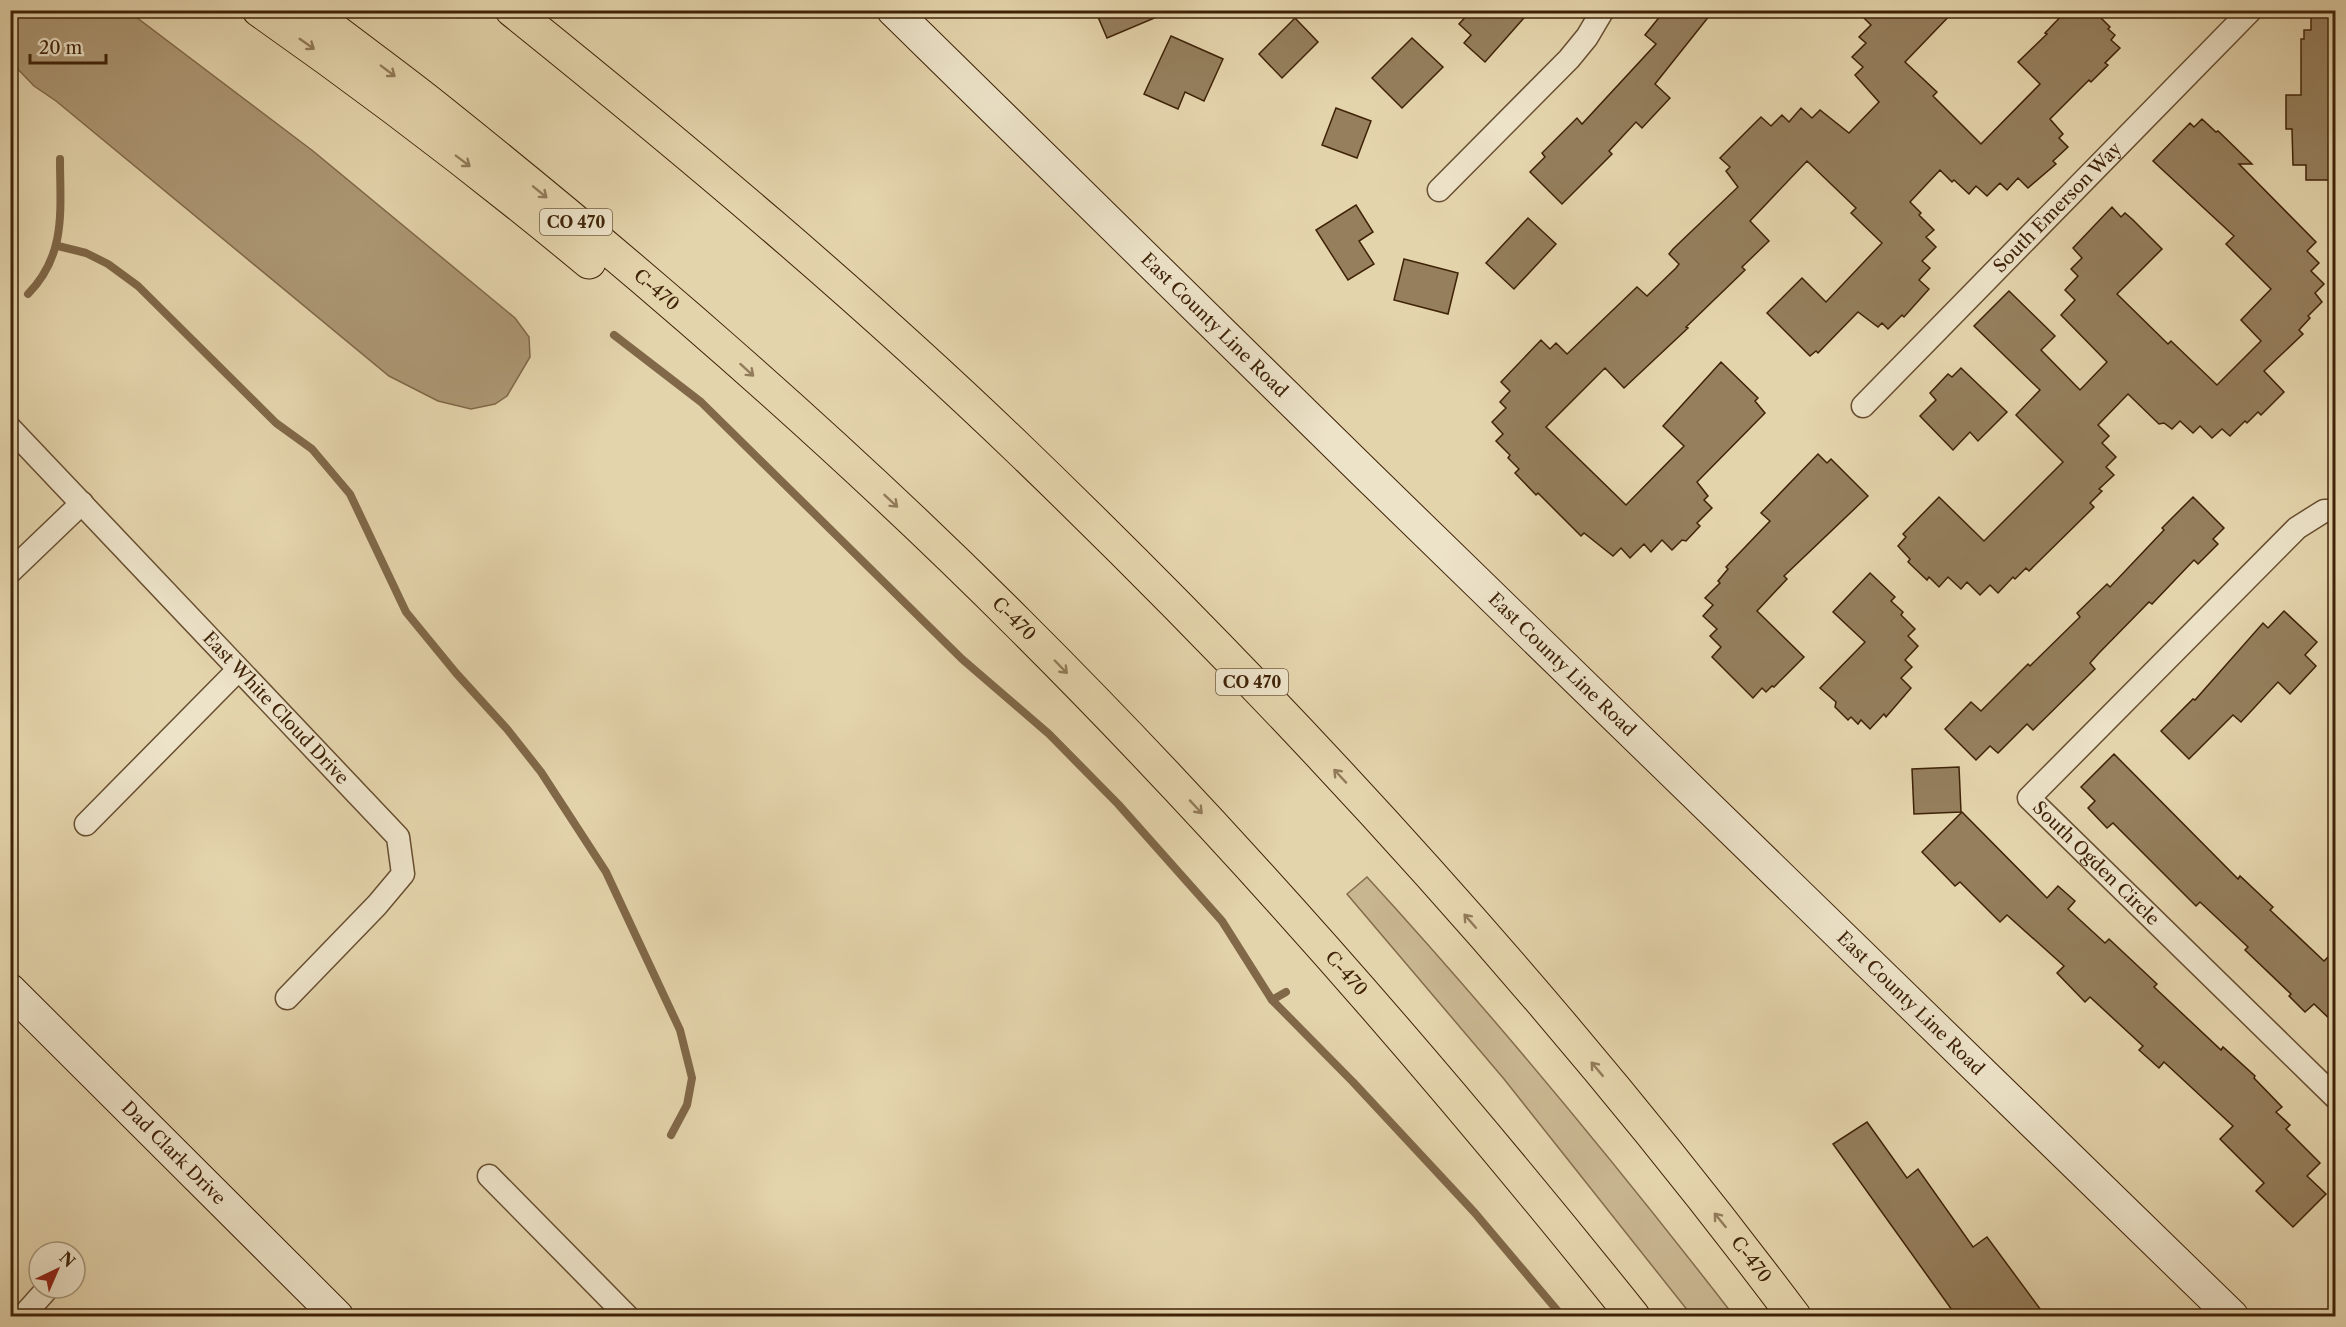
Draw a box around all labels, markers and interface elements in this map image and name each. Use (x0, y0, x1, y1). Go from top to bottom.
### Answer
scale bar (30, 27, 106, 65)
text: 20 m (39, 37, 83, 59)
one-way arrow (299, 38, 315, 50)
one-way arrow (380, 65, 396, 78)
street label: South Emerson Way (1989, 137, 2127, 277)
one-way arrow (455, 154, 471, 167)
one-way arrow (532, 185, 548, 198)
road number: CO 470 (540, 209, 612, 235)
street label: East County Line Road (1136, 248, 1292, 402)
street label: C-470 (629, 264, 684, 315)
one-way arrow (739, 363, 754, 377)
one-way arrow (883, 494, 898, 508)
street label: East County Line Road (1484, 588, 1640, 741)
street label: C-470 (987, 593, 1040, 645)
street label: East White Cloud Drive (198, 627, 353, 789)
one-way arrow (1053, 659, 1068, 674)
road number: CO 470 (1216, 669, 1288, 695)
one-way arrow (1333, 769, 1347, 784)
street label: South Ogden Circle (2028, 797, 2164, 930)
one-way arrow (1189, 799, 1203, 814)
one-way arrow (1463, 914, 1477, 929)
street label: East County Line Road (1832, 927, 1989, 1080)
street label: C-470 (1321, 946, 1372, 1001)
one-way arrow (1590, 1061, 1603, 1077)
street label: Dad Clark Drive (117, 1097, 230, 1210)
one-way arrow (1714, 1212, 1727, 1228)
street label: C-470 (1726, 1232, 1776, 1287)
north arrow (27, 1240, 87, 1300)
text: N (55, 1247, 79, 1271)

